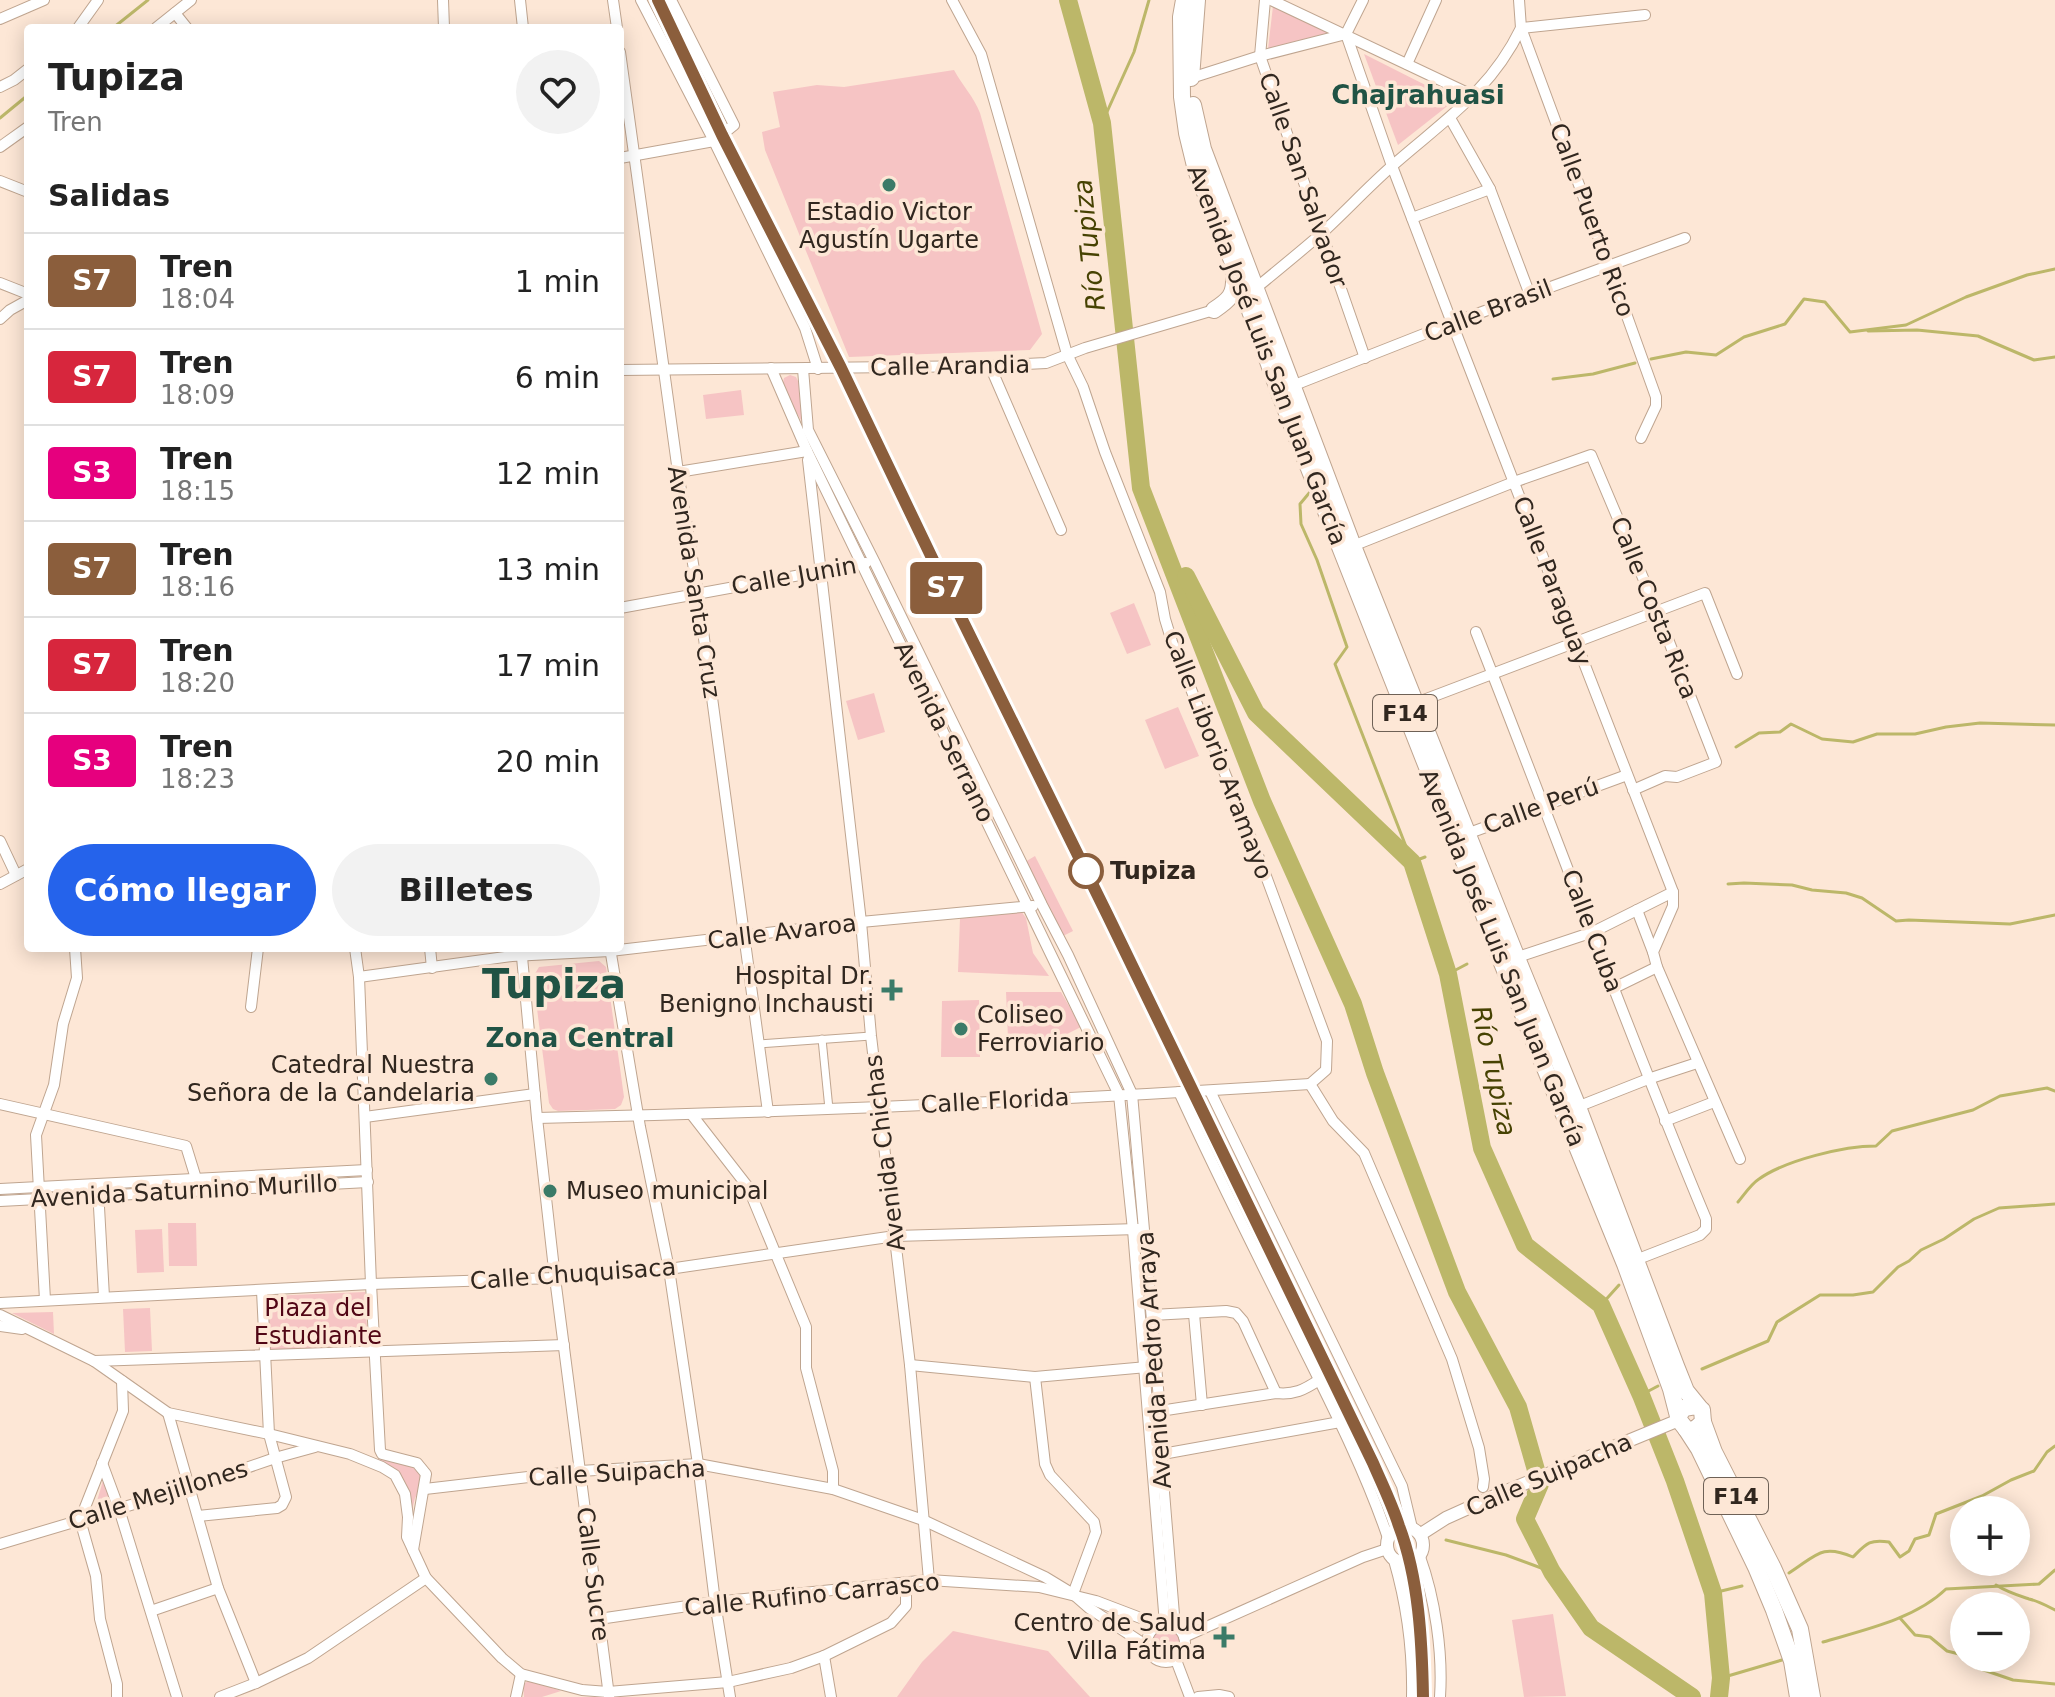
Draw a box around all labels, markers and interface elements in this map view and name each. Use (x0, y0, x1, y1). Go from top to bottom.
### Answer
button: heart (516, 50, 600, 134)
text: Tupiza (48, 55, 185, 99)
street label: Calle San Salvador (1253, 69, 1353, 291)
district label: Chajrahuasi (1331, 80, 1505, 110)
text: Tren (48, 107, 103, 137)
street label: Calle Puerto Rico (1544, 119, 1640, 321)
street label: Avenida José Luis San Juan García (1181, 161, 1353, 549)
marker: Estadio Victor Agustín Ugarte (880, 176, 898, 194)
text: Salidas (48, 178, 170, 213)
water label: Río Tupiza (1067, 178, 1111, 312)
place label: Estadio Victor Agustín Ugarte (799, 198, 979, 254)
text: Tren (160, 249, 234, 284)
text: S7 (72, 264, 112, 297)
text: 1 min (515, 264, 600, 299)
street label: Calle Brasil (1420, 274, 1556, 348)
text: 18:04 (160, 284, 235, 314)
text: Tren (160, 345, 234, 380)
street label: Calle Arandia (870, 351, 1030, 381)
text: S7 (72, 360, 112, 393)
text: 6 min (515, 360, 600, 395)
text: 18:09 (160, 380, 235, 410)
text: Tren (160, 441, 234, 476)
text: S3 (72, 456, 112, 489)
text: 12 min (496, 456, 600, 491)
street label: Avenida Santa Cruz (662, 464, 726, 700)
text: 18:15 (160, 476, 235, 506)
street label: Calle Paraguay (1507, 492, 1597, 670)
street label: Calle Costa Rica (1605, 513, 1703, 703)
text: Tren (160, 537, 234, 572)
street label: Calle Junin (729, 551, 859, 601)
text: S7 (72, 552, 112, 585)
text: 13 min (496, 552, 600, 587)
line badge: S7 (910, 562, 982, 614)
text: S7 (926, 571, 966, 604)
text: 18:16 (160, 572, 235, 602)
street label: Calle Liborio Aramayo (1158, 627, 1278, 883)
text: Tren (160, 633, 234, 668)
street label: Avenida Serrano (888, 637, 1000, 827)
text: S7 (72, 648, 112, 681)
text: 17 min (496, 648, 600, 683)
text: 18:20 (160, 668, 235, 698)
road number: F14 (1373, 695, 1437, 731)
text: Tren (160, 729, 234, 764)
text: S3 (72, 744, 112, 777)
text: 20 min (496, 744, 600, 779)
text: 18:23 (160, 764, 235, 794)
street label: Avenida José Luis San Juan García (1413, 765, 1591, 1151)
street label: Calle Perú (1480, 772, 1602, 840)
button: Cómo llegar (48, 844, 316, 936)
button: Billetes (332, 844, 600, 936)
marker: Tupiza (1069, 854, 1103, 888)
place label: Tupiza (1110, 857, 1196, 885)
street label: Calle Cuba (1556, 866, 1628, 996)
street label: Calle Avaroa (706, 909, 858, 955)
district label: Tupiza (482, 961, 626, 1007)
place label: Hospital Dr. Benigno Inchausti (659, 962, 874, 1018)
marker: Hospital Dr. Benigno Inchausti (881, 979, 903, 1001)
place label: Coliseo Ferroviario (977, 1001, 1105, 1057)
water label: Río Tupiza (1466, 1003, 1522, 1139)
marker: Coliseo Ferroviario (952, 1020, 970, 1038)
district label: Zona Central (486, 1023, 674, 1053)
place label: Catedral Nuestra Señora de la Candelaria (187, 1051, 475, 1107)
street label: Avenida Chichas (859, 1053, 911, 1253)
marker: Catedral Nuestra Señora de la Candelaria (482, 1070, 500, 1088)
street label: Calle Florida (920, 1083, 1070, 1119)
street label: Avenida Saturnino Murillo (30, 1169, 338, 1213)
place label: Museo municipal (566, 1177, 768, 1205)
marker: Museo municipal (541, 1182, 559, 1200)
street label: Avenida Pedro Arraya (1131, 1230, 1177, 1490)
street label: Calle Chuquisaca (469, 1253, 677, 1295)
park label: Plaza del Estudiante (254, 1294, 382, 1350)
street label: Calle Suipacha (1462, 1427, 1636, 1523)
street label: Calle Mejillones (65, 1454, 251, 1536)
street label: Calle Suipacha (528, 1454, 706, 1492)
road number: F14 (1704, 1478, 1768, 1514)
map controls (1950, 1496, 2030, 1672)
button: + (1950, 1496, 2030, 1576)
street label: Calle Sucre (571, 1505, 615, 1643)
street label: Calle Rufino Carrasco (683, 1568, 941, 1622)
button: − (1950, 1592, 2030, 1672)
place label: Centro de Salud Villa Fátima (1014, 1609, 1206, 1665)
marker: Centro de Salud Villa Fátima (1213, 1626, 1235, 1648)

